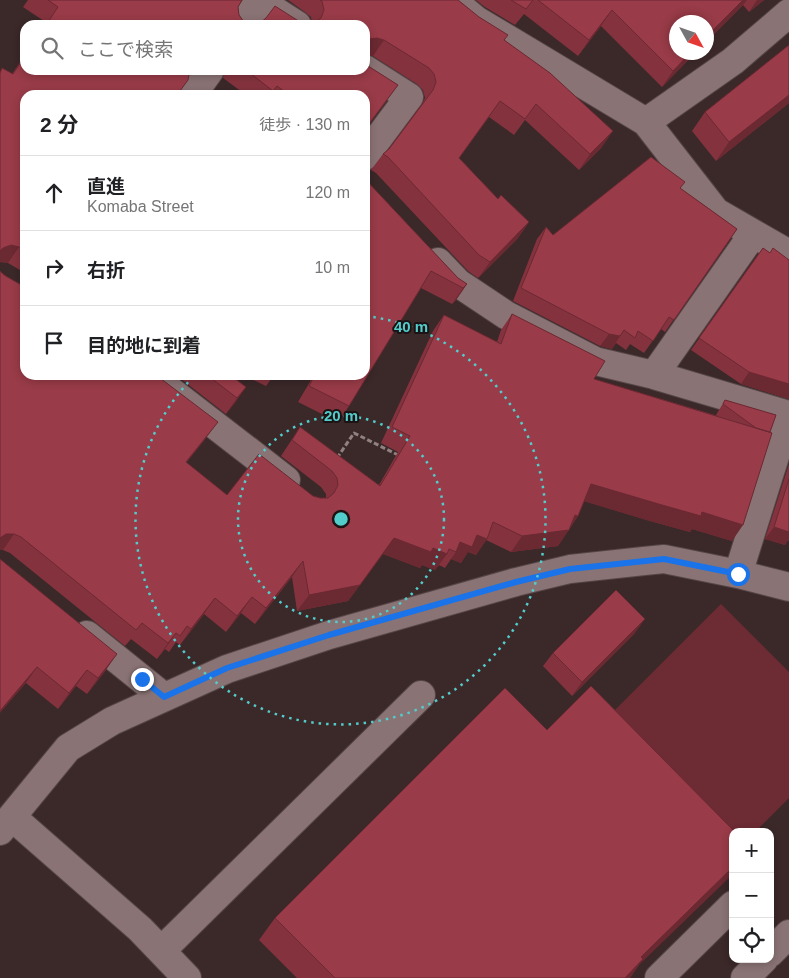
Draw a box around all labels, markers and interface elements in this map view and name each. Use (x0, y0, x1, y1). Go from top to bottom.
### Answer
north arrow (669, 15, 714, 60)
search box (20, 20, 370, 75)
icon: search (38, 34, 66, 62)
text: ここで検索 (78, 39, 173, 60)
text: 2 分 (40, 113, 79, 136)
text: 徒歩 · 130 m (259, 116, 350, 133)
text: 直進 (87, 176, 125, 197)
icon: ahead (40, 179, 68, 207)
text: 120 m (306, 184, 350, 201)
text: Komaba Street (87, 198, 194, 215)
icon: right (40, 254, 68, 282)
text: 10 m (314, 259, 350, 276)
text: 右折 (87, 260, 125, 281)
text: 40 m (394, 318, 428, 335)
icon: arrive (40, 329, 68, 357)
text: 目的地に到着 (87, 335, 201, 356)
text: 20 m (324, 407, 358, 424)
centre of rings (332, 510, 350, 528)
route start (727, 563, 750, 586)
route end (131, 668, 154, 691)
map controls (729, 828, 774, 963)
button: + (729, 828, 774, 873)
button: − (729, 873, 774, 918)
button: locate (729, 918, 774, 963)

